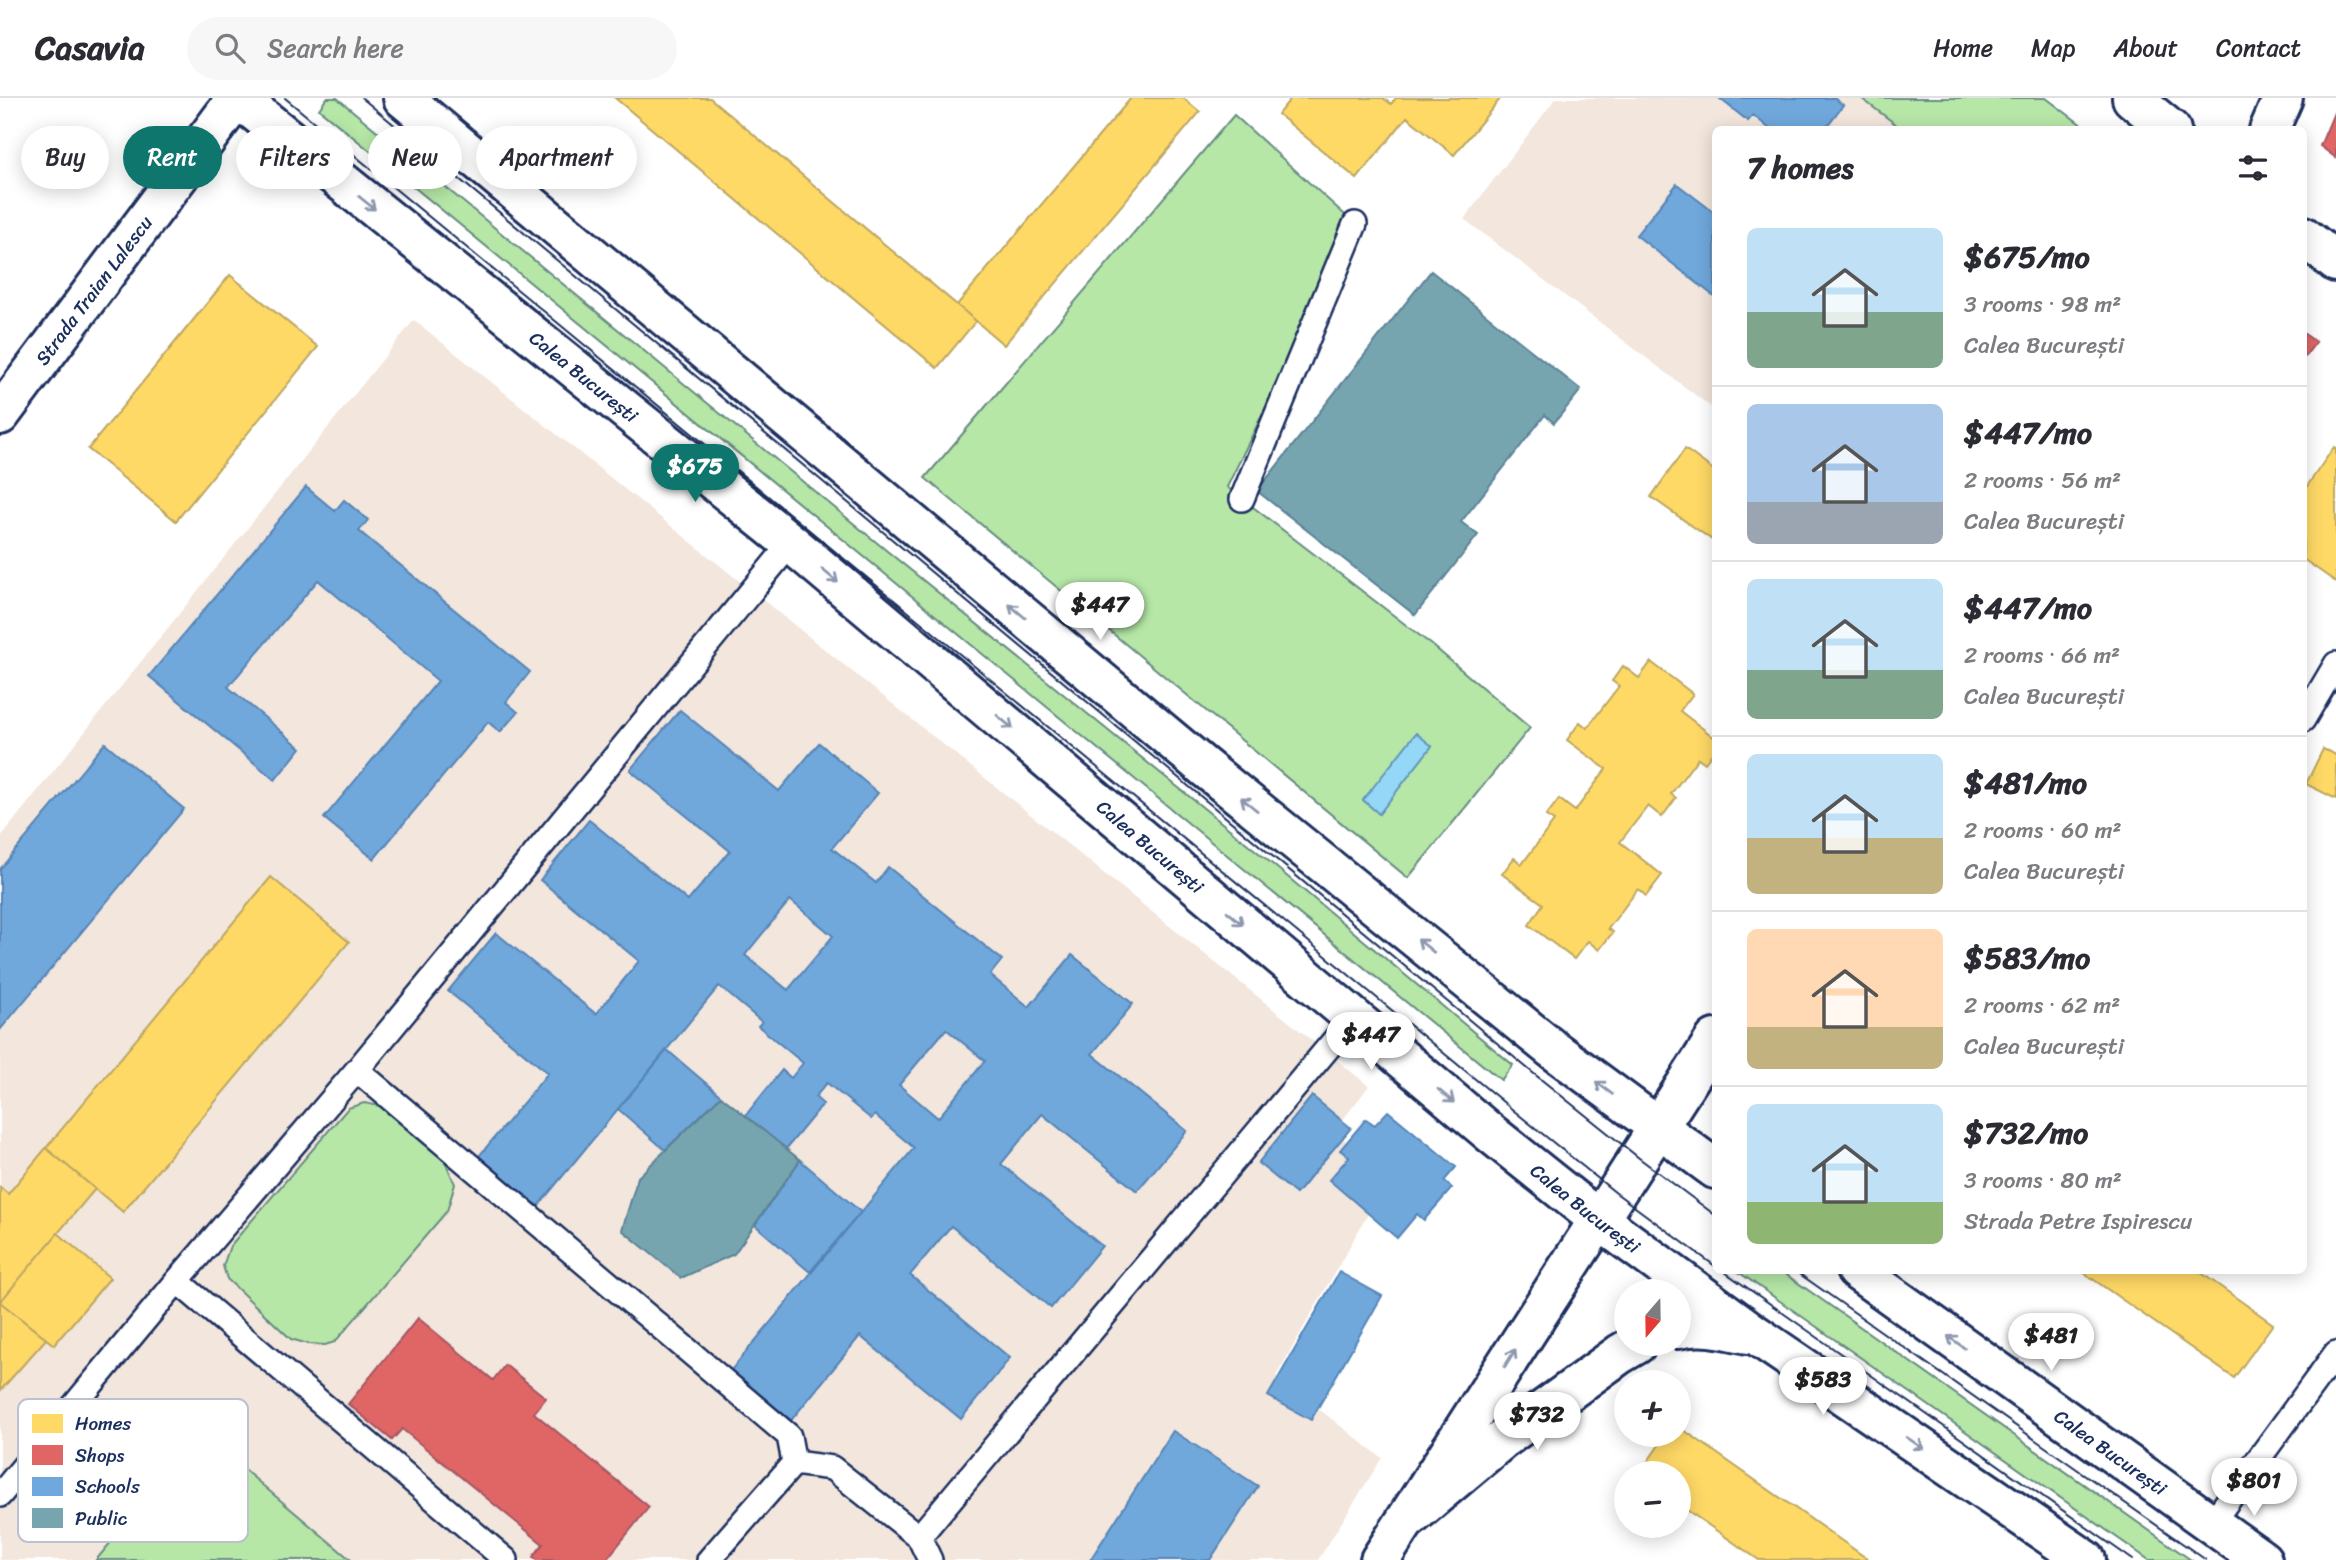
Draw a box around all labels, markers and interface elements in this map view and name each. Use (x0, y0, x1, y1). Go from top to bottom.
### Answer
search box (187, 17, 677, 80)
text: Casavia (35, 19, 145, 77)
text: Search here (267, 25, 404, 71)
text: Home (1933, 27, 1993, 69)
text: Map (2031, 27, 2075, 69)
text: About (2113, 27, 2178, 69)
text: Contact (2216, 27, 2301, 69)
icon: search (211, 29, 249, 67)
chip: Buy (21, 126, 109, 189)
chip: Rent (123, 126, 222, 189)
chip: Filters (236, 126, 354, 189)
chip: New (368, 126, 462, 189)
chip: Apartment (476, 126, 637, 189)
text: 7 homes (1747, 141, 1854, 195)
icon: filters (2234, 149, 2272, 187)
one-way arrow (357, 195, 376, 210)
street label: Strada Traian Lalescu (26, 208, 161, 372)
text: $675/mo (1964, 230, 2090, 284)
icon: home (1803, 256, 1887, 340)
text: 3 rooms · 98 m² (1964, 284, 2121, 325)
street label: Calea București (522, 322, 646, 431)
text: Calea București (1964, 325, 2124, 366)
text: $447/mo (1964, 406, 2092, 460)
icon: home (1803, 432, 1887, 516)
pin: $675 (654, 444, 736, 504)
text: $675 (667, 446, 723, 487)
text: 2 rooms · 56 m² (1964, 460, 2121, 501)
text: Calea București (1964, 501, 2124, 542)
one-way arrow (821, 568, 839, 584)
text: $447/mo (1964, 581, 2092, 635)
pin: $447 (1059, 582, 1141, 642)
text: $447 (1071, 584, 1129, 625)
one-way arrow (1009, 604, 1027, 619)
icon: home (1803, 607, 1887, 691)
text: 2 rooms · 66 m² (1964, 635, 2120, 676)
text: Calea București (1964, 676, 2124, 717)
one-way arrow (995, 714, 1013, 730)
text: $481/mo (1964, 756, 2087, 810)
icon: home (1803, 782, 1887, 866)
street label: Calea București (1089, 791, 1212, 902)
one-way arrow (1240, 796, 1258, 811)
text: 2 rooms · 60 m² (1964, 810, 2122, 851)
text: Calea București (1964, 851, 2124, 892)
one-way arrow (1225, 910, 1243, 926)
text: $583/mo (1964, 931, 2090, 985)
one-way arrow (1418, 938, 1436, 954)
icon: home (1803, 957, 1887, 1041)
text: 2 rooms · 62 m² (1964, 985, 2120, 1026)
pin: $447 (1330, 1012, 1412, 1072)
text: $447 (1342, 1014, 1400, 1055)
text: Calea București (1964, 1026, 2124, 1067)
one-way arrow (1595, 1080, 1614, 1095)
one-way arrow (1437, 1088, 1455, 1104)
text: $732/mo (1964, 1106, 2088, 1160)
icon: home (1803, 1132, 1887, 1216)
street label: Calea București (1523, 1155, 1648, 1262)
text: 3 rooms · 80 m² (1964, 1160, 2122, 1201)
text: Strada Petre Ispirescu (1964, 1201, 2192, 1242)
north arrow (1614, 1279, 1690, 1356)
map controls (1614, 1279, 1691, 1538)
pin: $481 (2010, 1314, 2092, 1373)
text: $481 (2024, 1315, 2078, 1356)
one-way arrow (1947, 1335, 1966, 1350)
one-way arrow (1503, 1349, 1517, 1368)
pin: $583 (1782, 1358, 1864, 1417)
text: $583 (1795, 1359, 1851, 1400)
button: + (1614, 1370, 1691, 1447)
pin: $732 (1496, 1392, 1578, 1452)
text: $732 (1510, 1394, 1564, 1435)
legend (18, 1399, 248, 1542)
street label: Calea București (2047, 1400, 2175, 1504)
text: Homes (75, 1407, 131, 1440)
one-way arrow (1905, 1436, 1924, 1450)
text: Shops (75, 1439, 125, 1472)
pin: $801 (2213, 1458, 2295, 1518)
text: $801 (2227, 1460, 2281, 1501)
button: − (1614, 1461, 1691, 1538)
text: Schools (75, 1470, 140, 1503)
text: Public (75, 1502, 128, 1535)

